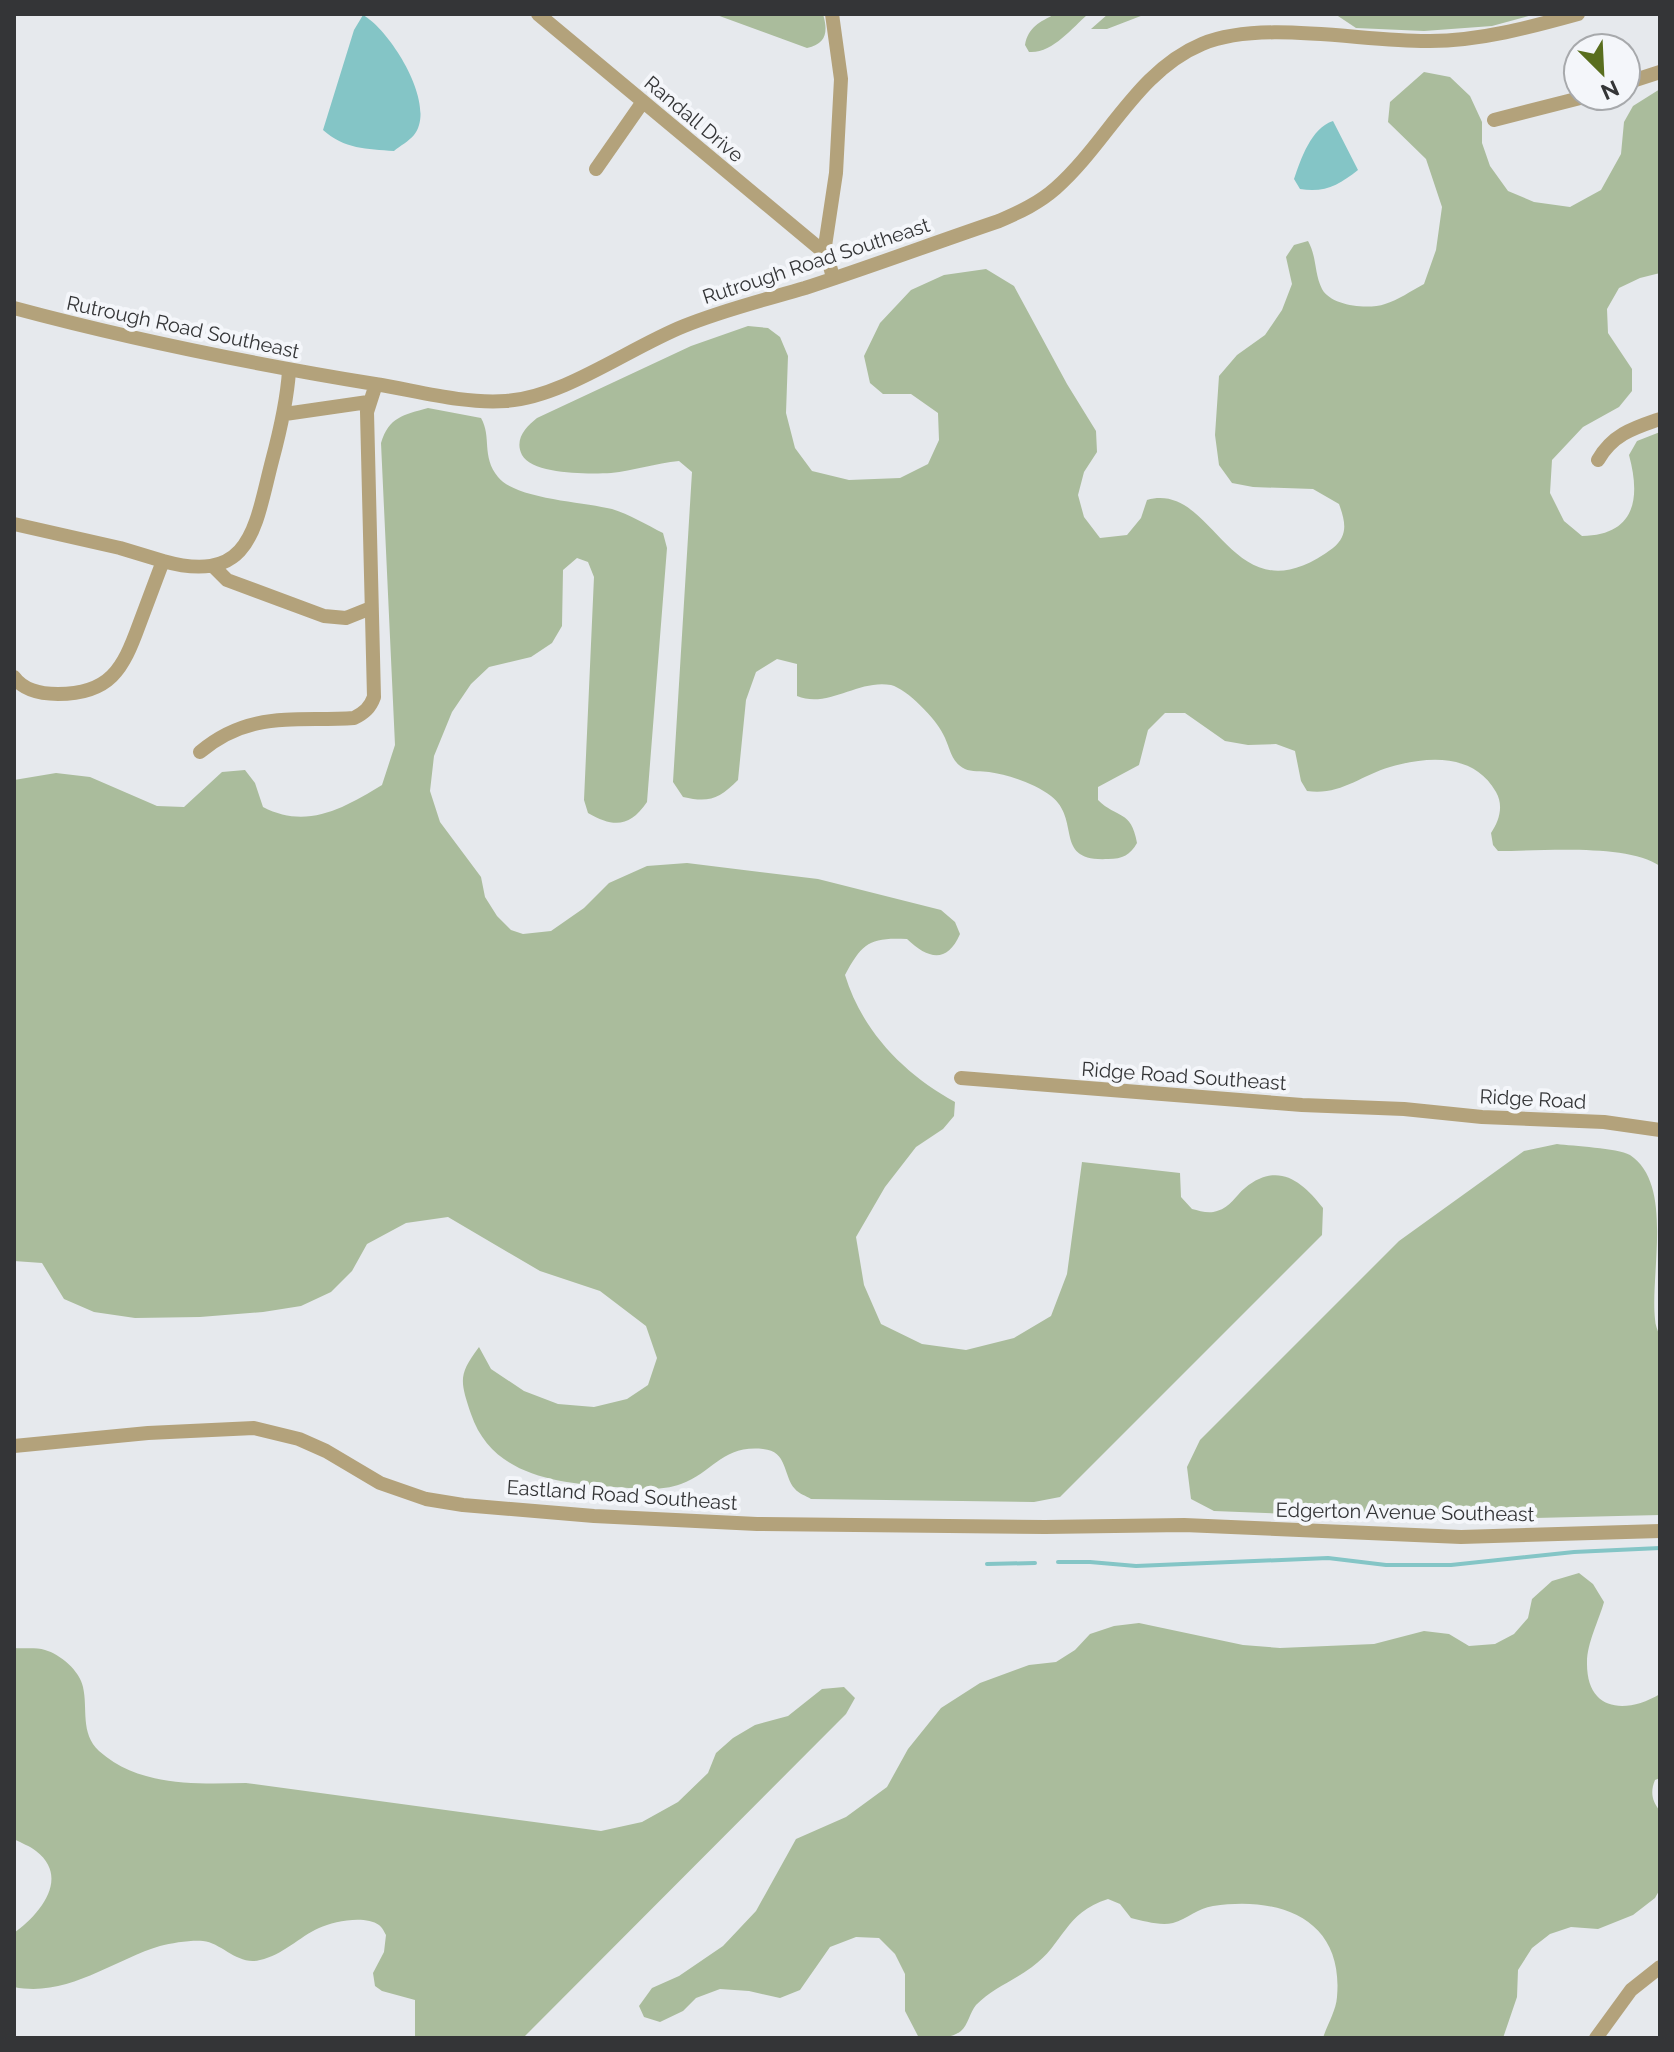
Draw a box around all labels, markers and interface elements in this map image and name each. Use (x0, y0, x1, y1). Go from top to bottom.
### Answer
north arrow (1562, 32, 1642, 112)
street label: Randall Drive (640, 71, 749, 168)
text: N (1597, 75, 1623, 106)
street label: Rutrough Road Southeast (699, 213, 933, 309)
street label: Rutrough Road Southeast (64, 291, 302, 363)
street label: Ridge Road Southeast (1081, 1057, 1288, 1095)
street label: Ridge Road (1479, 1084, 1587, 1114)
street label: Eastland Road Southeast (506, 1475, 738, 1515)
street label: Edgerton Avenue Southeast (1276, 1498, 1535, 1526)

